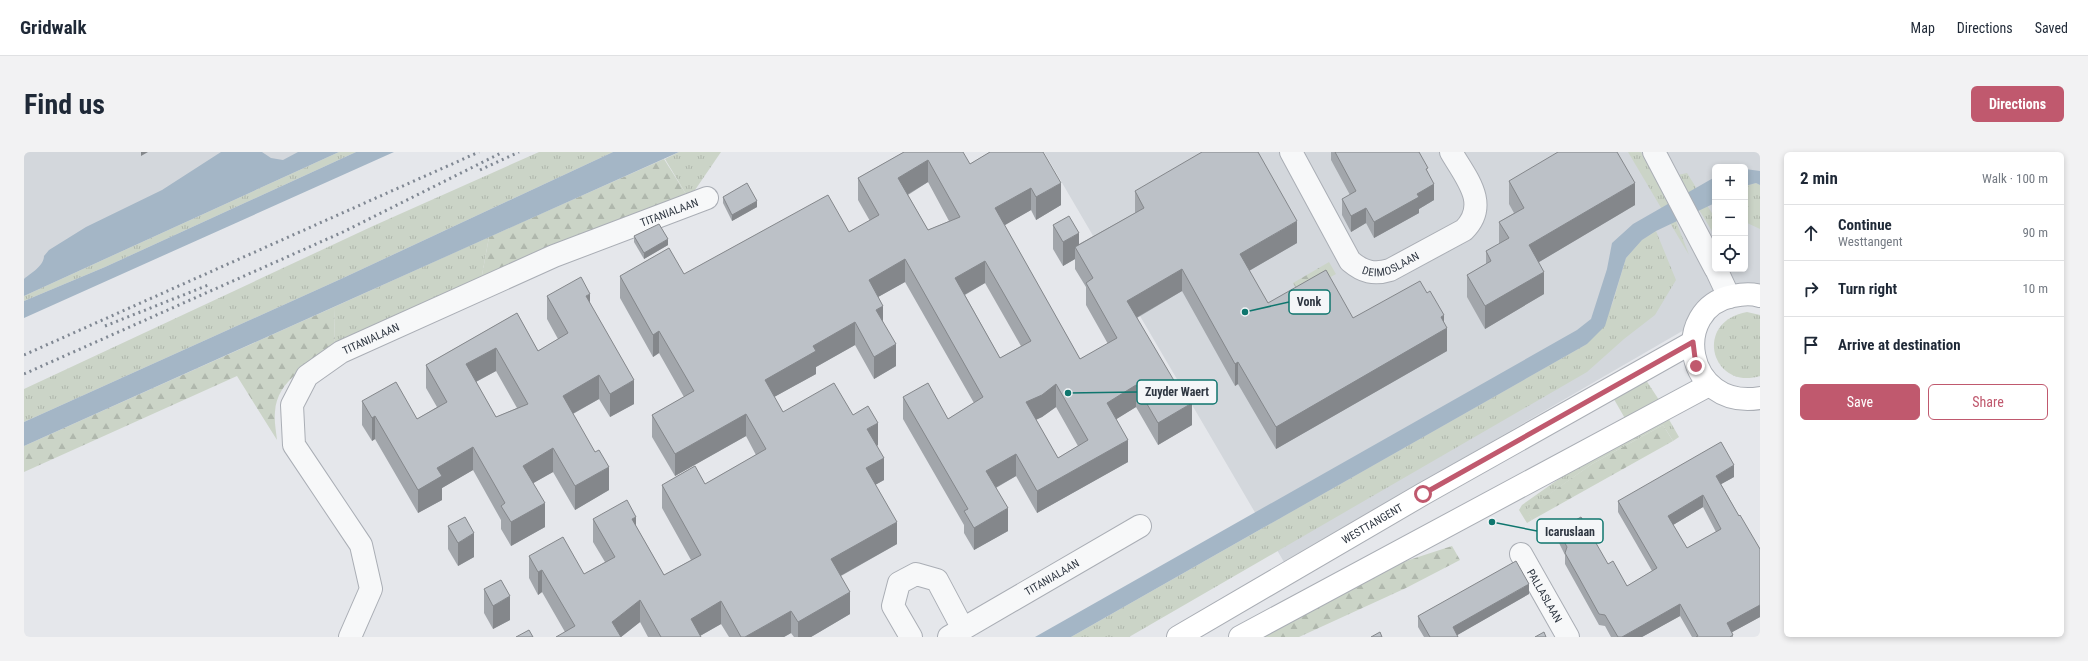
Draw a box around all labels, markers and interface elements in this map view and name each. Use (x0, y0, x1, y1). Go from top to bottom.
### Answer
text: Gridwalk (20, 16, 86, 39)
text: Map (1911, 20, 1935, 36)
text: Directions (1957, 20, 2013, 36)
text: Saved (2035, 20, 2068, 36)
button: Directions (1971, 86, 2064, 122)
text: Find us (24, 88, 105, 121)
map controls (1712, 164, 1748, 272)
button: + (1712, 164, 1748, 200)
text: 2 min (1800, 168, 1838, 188)
text: Walk · 100 m (1982, 171, 2048, 186)
street label: TITANIALAAN (638, 195, 700, 229)
button: − (1712, 200, 1748, 236)
text: Continue (1838, 216, 1892, 234)
icon: ahead (1800, 222, 1822, 244)
text: 90 m (2022, 225, 2048, 240)
text: Westtangent (1838, 234, 1903, 249)
button: locate (1712, 236, 1748, 272)
street label: DEIMOSLAAN (1360, 249, 1421, 279)
icon: right (1800, 278, 1822, 300)
text: Turn right (1838, 280, 1897, 298)
text: 10 m (2022, 281, 2048, 296)
callout: Vonk (1289, 290, 1330, 314)
text: Vonk (1297, 295, 1321, 309)
street label: TITANIALAAN (340, 320, 401, 357)
icon: arrive (1800, 334, 1822, 356)
text: Arrive at destination (1838, 336, 1961, 354)
route end (1687, 357, 1705, 375)
callout: Zuyder Waert (1137, 380, 1217, 404)
button: Save (1800, 384, 1920, 420)
button: Share (1928, 384, 2048, 420)
text: Zuyder Waert (1145, 385, 1209, 399)
route start (1414, 485, 1432, 503)
street label: WESTTANGENT (1340, 501, 1405, 546)
callout: Icaruslaan (1537, 519, 1603, 543)
text: Icaruslaan (1545, 525, 1595, 539)
street label: TITANIALAAN (1022, 556, 1081, 598)
street label: PALLASLAAN (1524, 567, 1565, 625)

